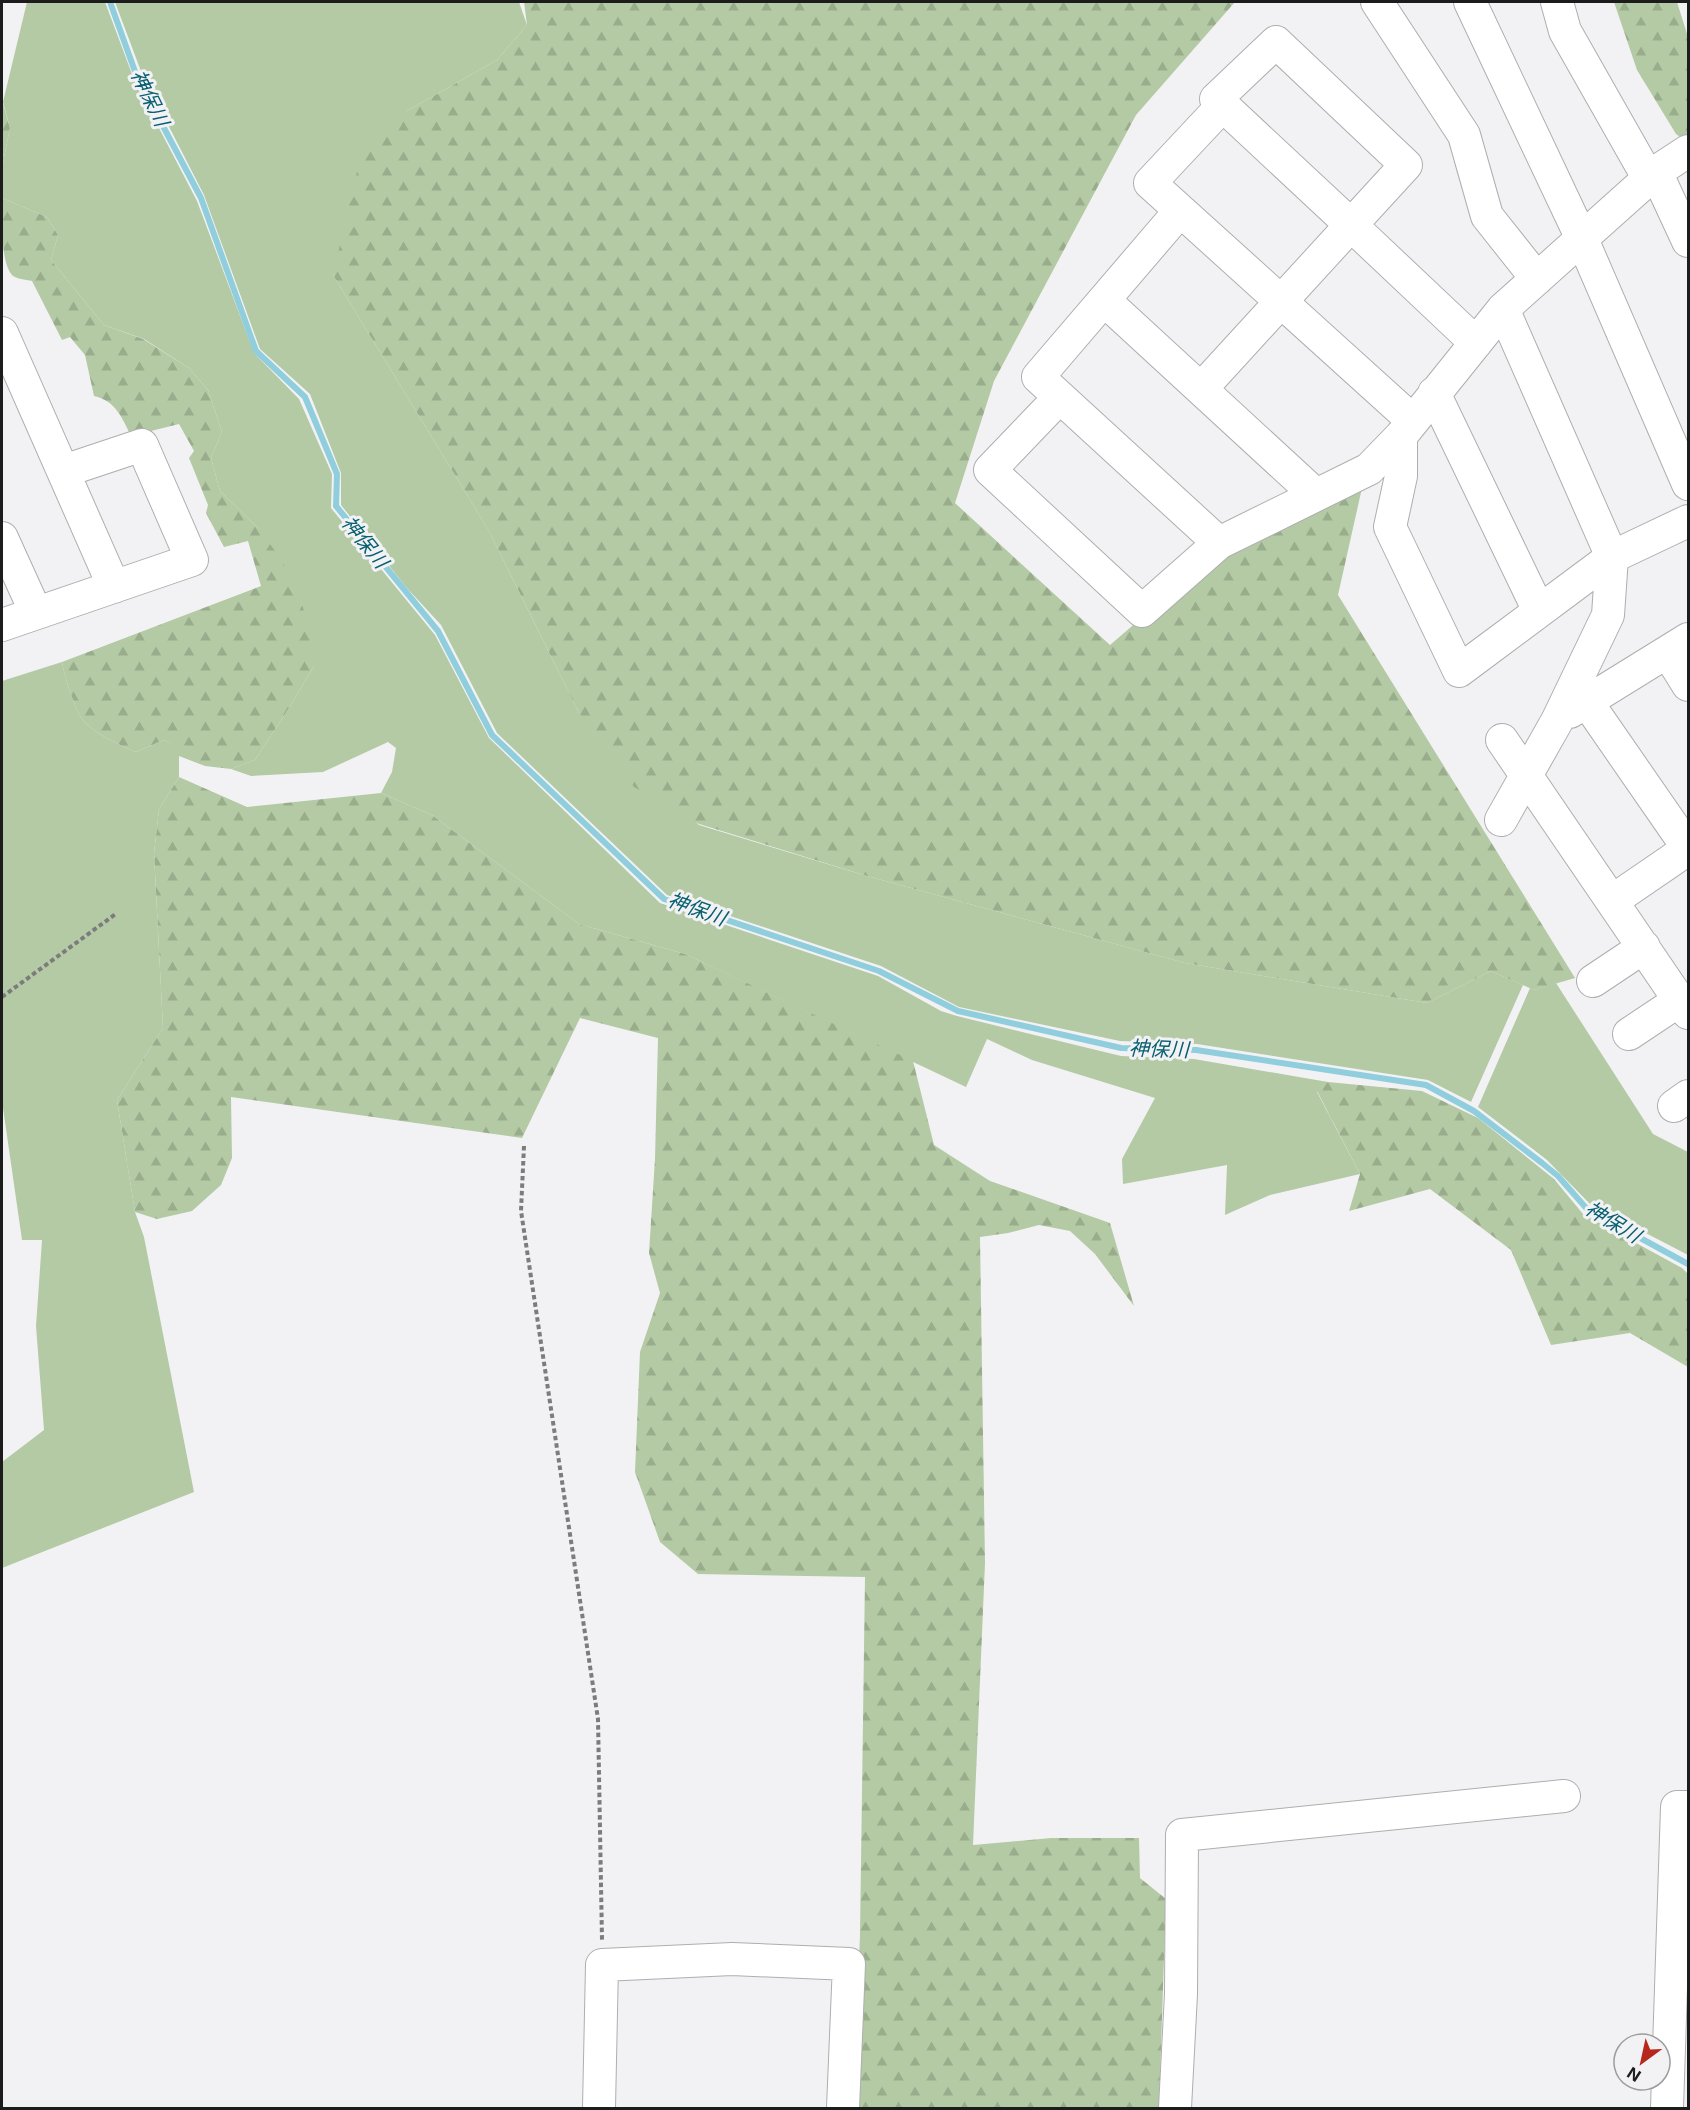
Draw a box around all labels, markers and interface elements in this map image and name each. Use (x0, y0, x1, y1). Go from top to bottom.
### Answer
water label: 神保川 (126, 66, 175, 132)
water label: 神保川 (337, 511, 394, 574)
water label: 神保川 (665, 887, 731, 931)
water label: 神保川 (1129, 1036, 1191, 1062)
water label: 神保川 (1581, 1196, 1647, 1249)
north arrow (1612, 2032, 1672, 2092)
text: N (1623, 2063, 1644, 2086)

